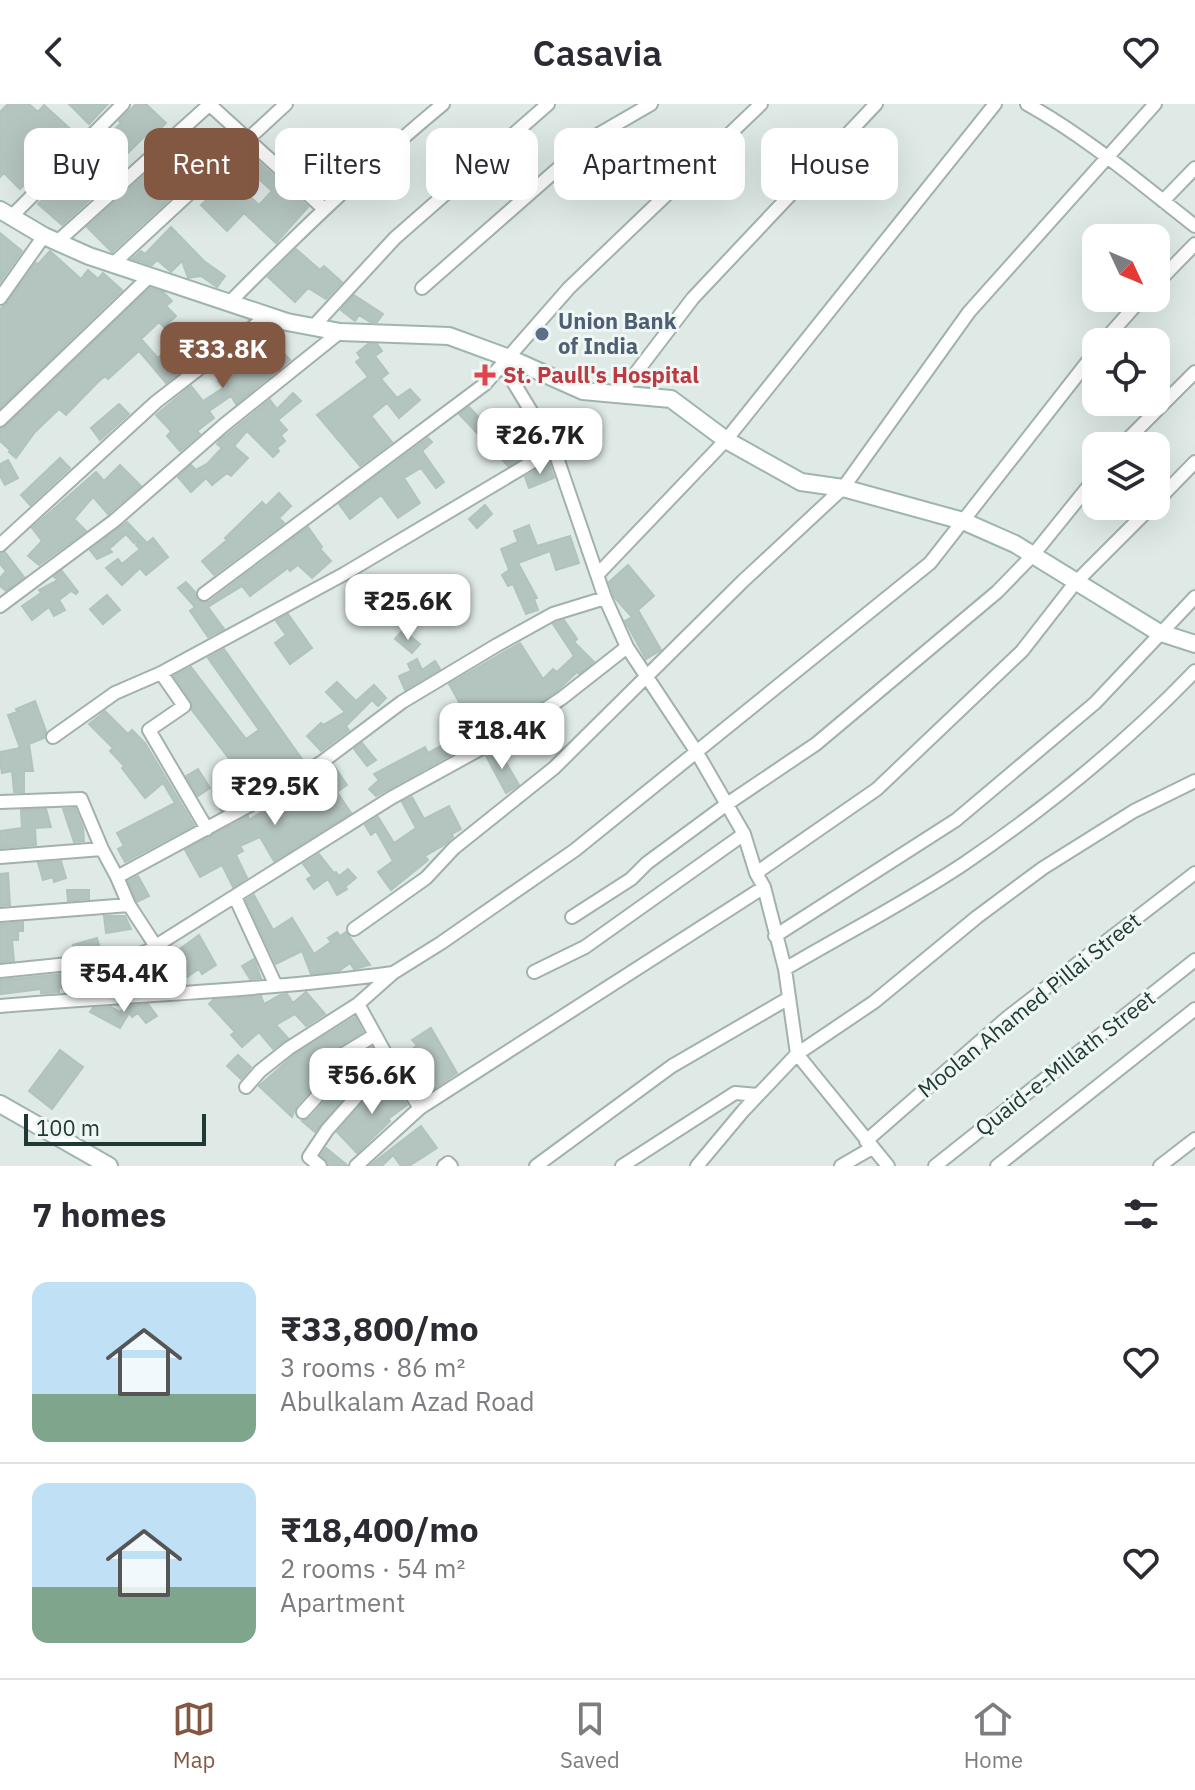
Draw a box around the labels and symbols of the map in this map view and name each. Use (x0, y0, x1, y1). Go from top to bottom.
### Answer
north arrow (1082, 224, 1170, 312)
place label: Union Bank of India (558, 306, 677, 360)
pin: ₹33.8K (158, 322, 288, 390)
marker: Union Bank of India (533, 325, 551, 343)
place label: St. Paull's Hospital (503, 360, 699, 389)
marker: St. Paull's Hospital (474, 364, 496, 386)
pin: ₹26.7K (475, 408, 605, 476)
pin: ₹25.6K (343, 574, 473, 642)
pin: ₹18.4K (437, 703, 567, 771)
pin: ₹29.5K (210, 759, 340, 827)
street label: Moolan Ahamed Pillai Street (911, 906, 1146, 1104)
pin: ₹54.4K (59, 946, 189, 1014)
street label: Quaid-e-Millath Street (969, 983, 1161, 1142)
pin: ₹56.6K (307, 1048, 437, 1116)
scale bar (24, 1110, 206, 1146)

